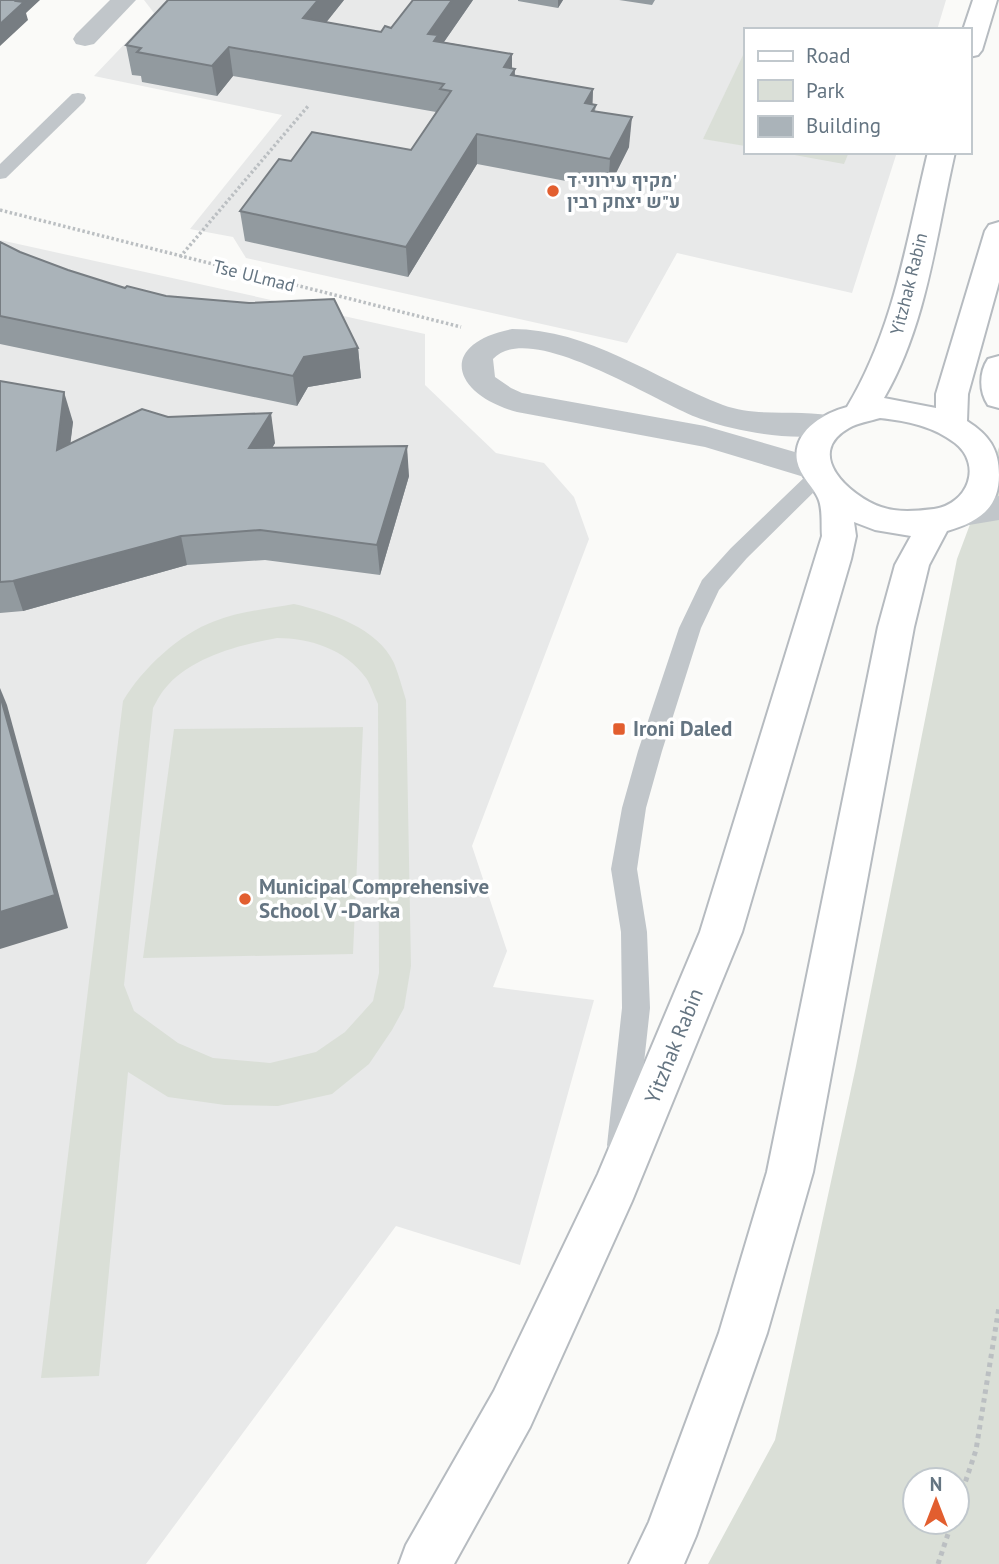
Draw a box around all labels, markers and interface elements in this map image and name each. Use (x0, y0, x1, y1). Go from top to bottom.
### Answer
legend (744, 28, 971, 154)
text: Road (806, 42, 850, 69)
text: Park (806, 77, 845, 104)
text: Building (806, 112, 881, 139)
place label: מקיף עירוני ד' ע"ש יצחק רבין (567, 169, 680, 213)
marker: מקיף עירוני ד' ע"ש יצחק רבין (545, 183, 561, 199)
street label: Yitzhak Rabin (885, 230, 932, 337)
street label: Tse ULmad (211, 254, 297, 297)
place label: Ironi Daled (633, 715, 732, 742)
marker: Ironi Daled (611, 721, 627, 737)
place label: Municipal Comprehensive School V -Darka (259, 873, 489, 924)
marker: Municipal Comprehensive School V -Darka (237, 891, 253, 907)
street label: Yitzhak Rabin (638, 984, 709, 1107)
north arrow (901, 1466, 971, 1536)
text: N (930, 1472, 942, 1496)

